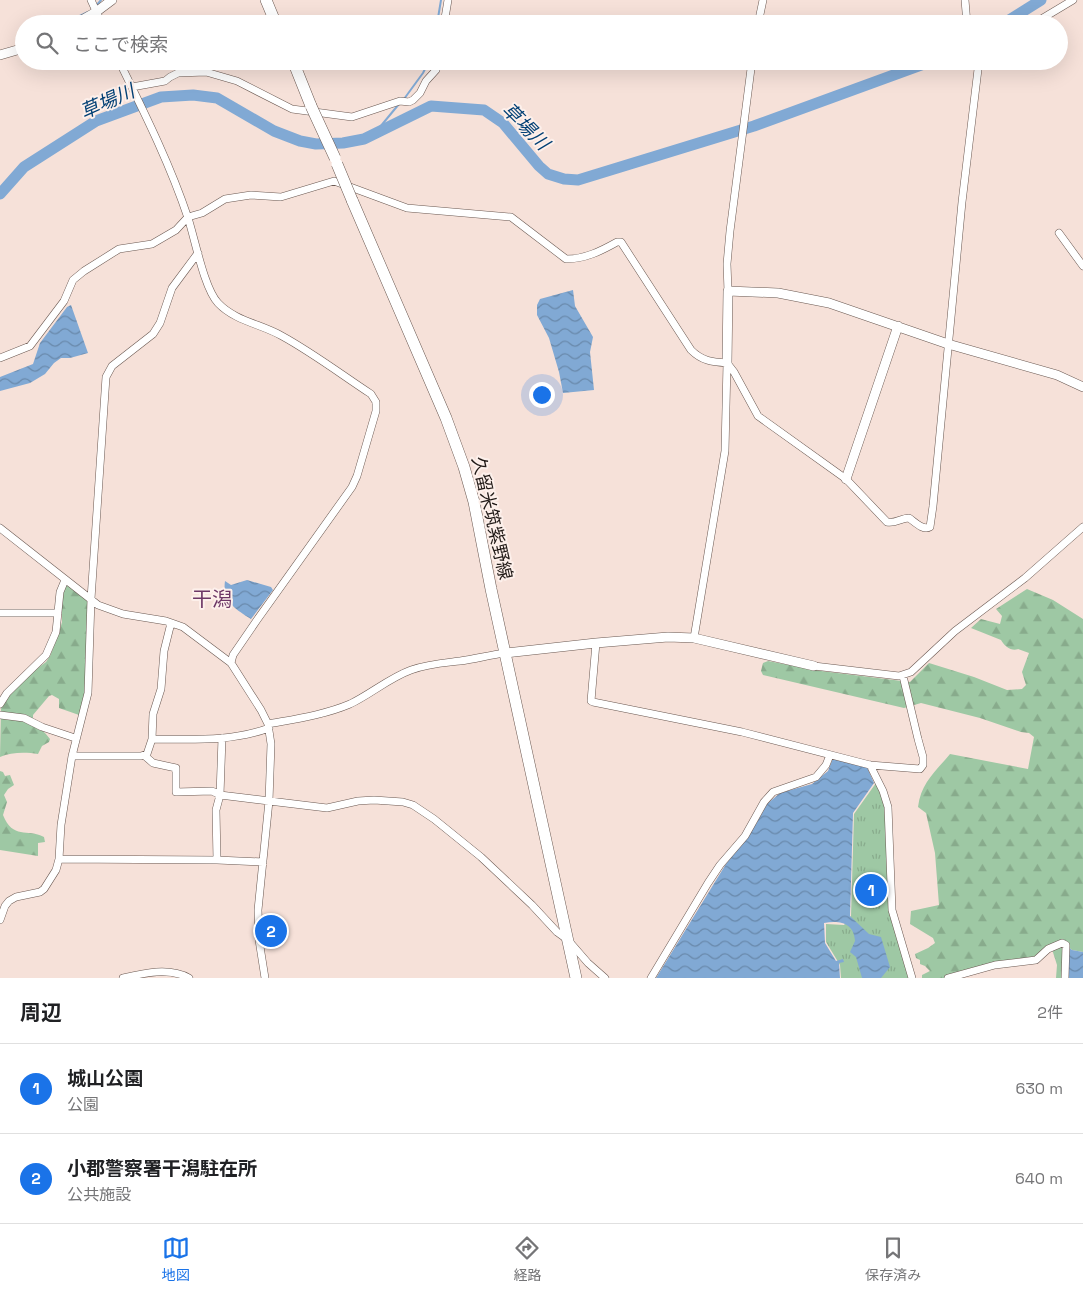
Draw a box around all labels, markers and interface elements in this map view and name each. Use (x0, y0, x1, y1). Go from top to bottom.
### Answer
search box (15, 15, 1068, 70)
icon: search (33, 29, 61, 57)
text: ここで検索 (73, 32, 168, 57)
water label: 草場川 (76, 78, 140, 124)
water label: 草場川 (497, 97, 556, 157)
your location (529, 382, 555, 408)
street label: 久留米筑紫野線 (467, 454, 518, 582)
district label: 干潟 (192, 586, 232, 612)
pin: 1 (855, 871, 887, 909)
pin: 2 (255, 912, 287, 950)
text: 周辺 (20, 999, 62, 1026)
text: 2件 (1037, 1002, 1063, 1023)
text: 城山公園 (67, 1066, 143, 1091)
text: 1 (32, 1078, 40, 1099)
text: 630 m (1015, 1078, 1063, 1099)
text: 公園 (67, 1094, 99, 1115)
text: 小郡警察署干潟駐在所 (67, 1156, 257, 1181)
text: 2 (31, 1168, 41, 1189)
text: 640 m (1015, 1168, 1063, 1189)
text: 公共施設 (67, 1184, 131, 1205)
tab: 地図 (162, 1234, 190, 1284)
tab: 経路 (513, 1234, 541, 1284)
tab: 保存済み (865, 1234, 921, 1284)

